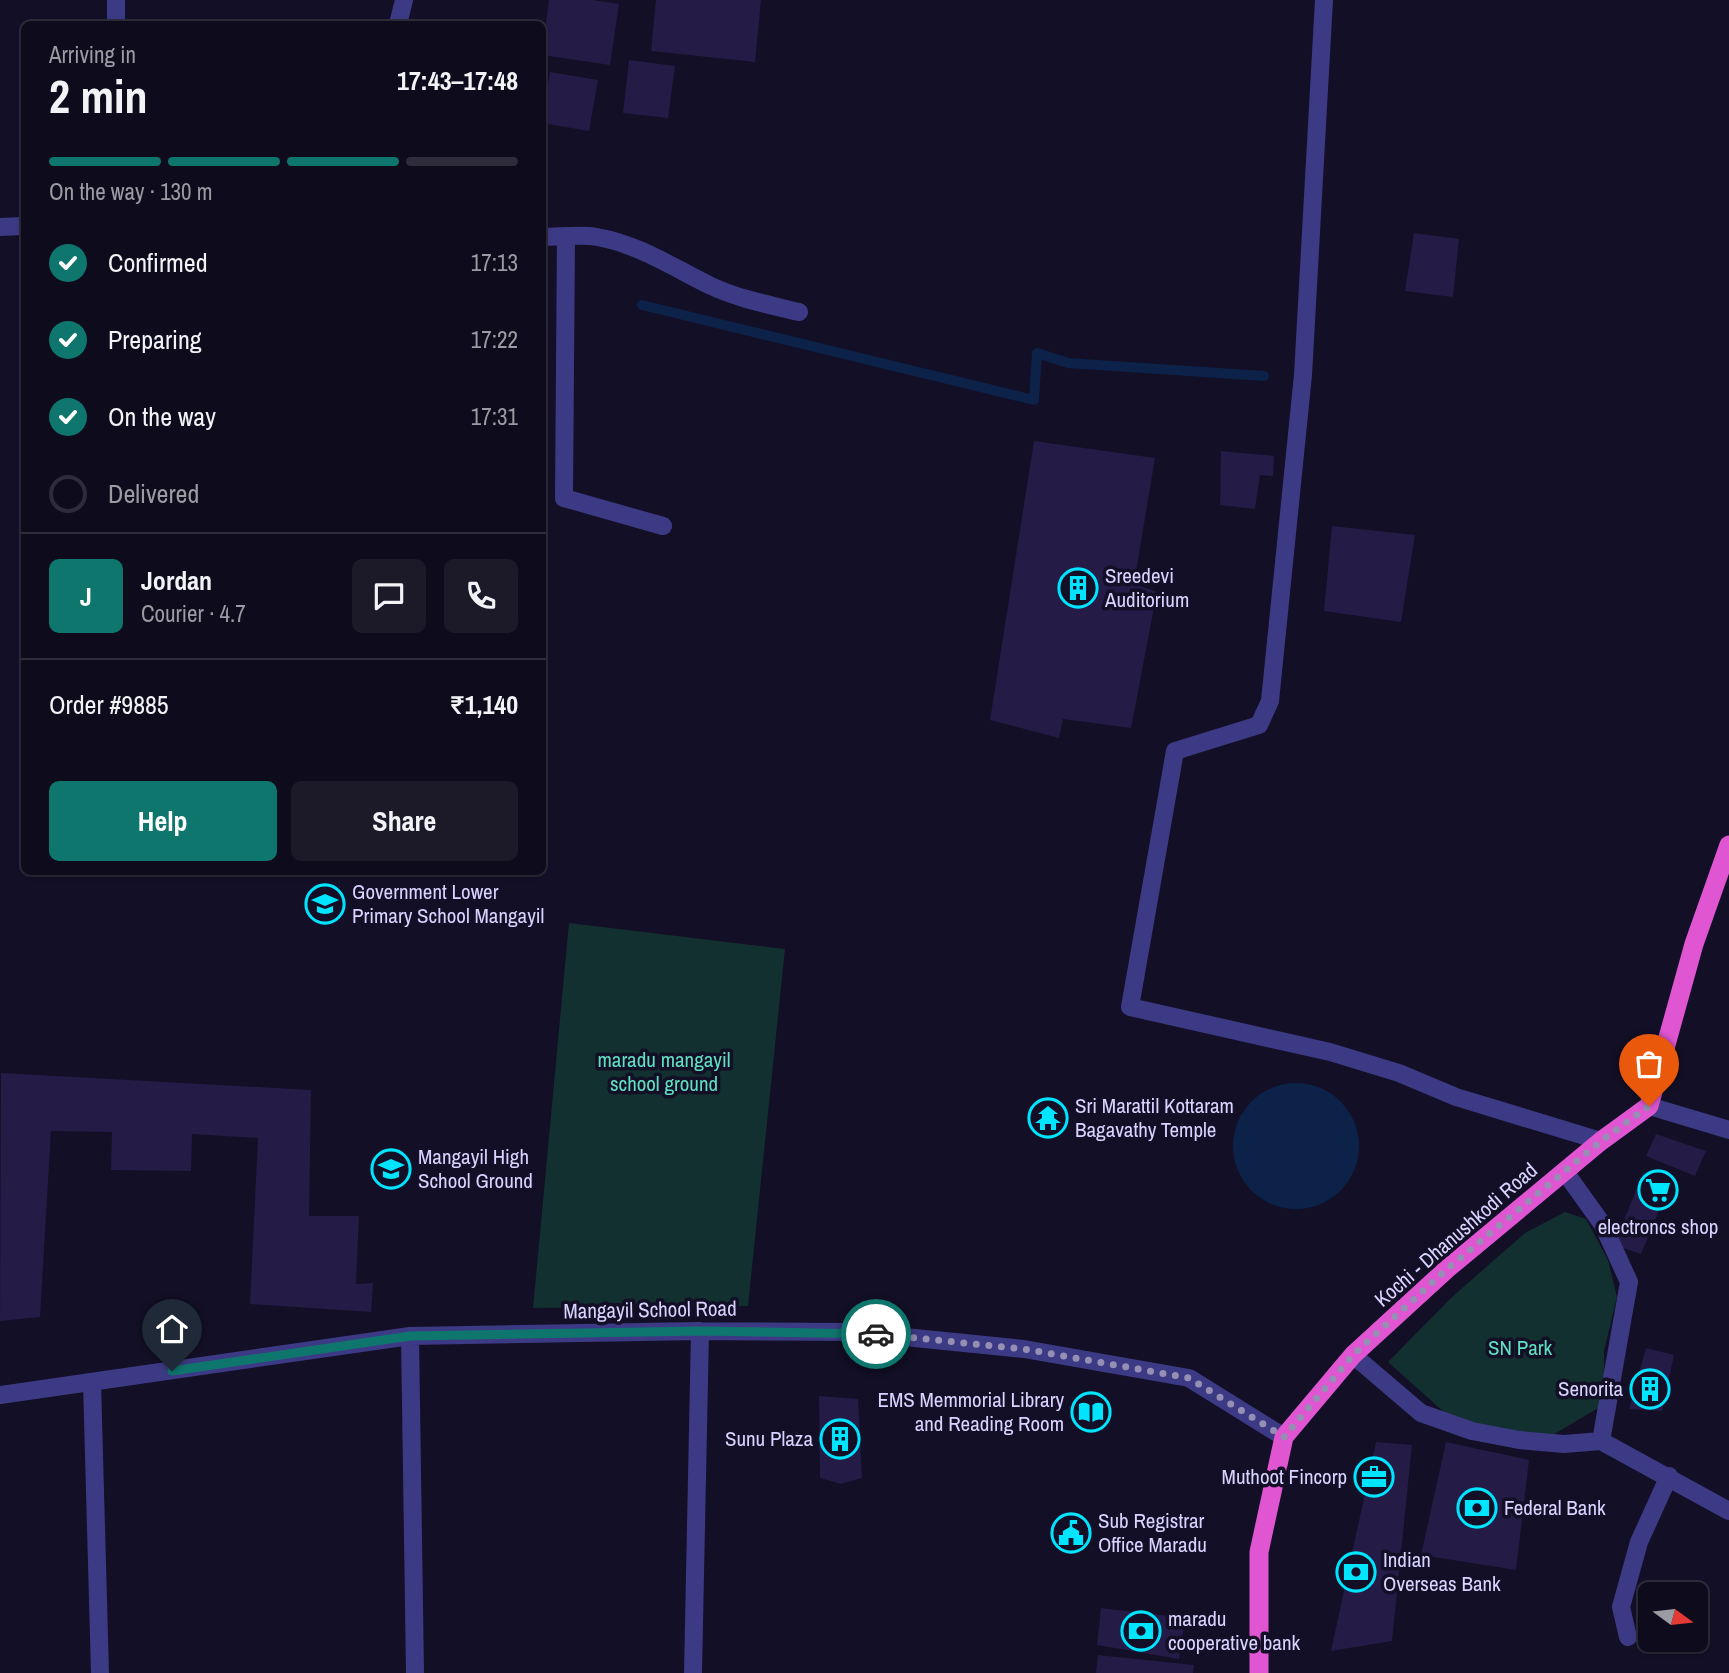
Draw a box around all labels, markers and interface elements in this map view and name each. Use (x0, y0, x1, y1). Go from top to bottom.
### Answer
text: Arriving in (49, 39, 136, 70)
text: 17:43–17:48 (397, 63, 518, 98)
text: 2 min (49, 65, 148, 127)
text: On the way · 130 m (49, 176, 213, 207)
icon: check (49, 244, 87, 282)
text: Confirmed (108, 245, 208, 280)
text: 17:13 (471, 247, 518, 278)
icon: check (49, 321, 87, 359)
text: Preparing (108, 322, 202, 357)
text: 17:22 (471, 324, 518, 355)
icon: check (49, 398, 87, 436)
text: On the way (108, 399, 216, 434)
text: 17:31 (471, 401, 518, 432)
text: Delivered (108, 476, 199, 511)
button: chat (352, 559, 426, 633)
button: phone (444, 559, 518, 633)
place label: Sreedevi Auditorium (1104, 561, 1189, 614)
text: Jordan (141, 563, 212, 598)
building icon: Sreedevi Auditorium (1057, 567, 1099, 609)
text: J (80, 579, 92, 614)
text: Courier · 4.7 (141, 598, 246, 629)
text: Order #9885 (49, 687, 169, 722)
text: ₹1,140 (450, 687, 518, 722)
button: Help (49, 781, 277, 861)
button: Share (291, 781, 518, 861)
place label: Government Lower Primary School Mangayil (352, 877, 544, 930)
school or university icon: Government Lower Primary School Mangayil (304, 883, 346, 925)
pin (1619, 1034, 1679, 1106)
park label: maradu mangayil school ground (597, 1045, 731, 1098)
icon: bag (1630, 1045, 1668, 1083)
place label: Sri Marattil Kottaram Bagavathy Temple (1075, 1091, 1234, 1144)
temple icon: Sri Marattil Kottaram Bagavathy Temple (1027, 1097, 1069, 1139)
place label: Mangayil High School Ground (418, 1142, 533, 1195)
school or university icon: Mangayil High School Ground (370, 1148, 412, 1190)
street label: Kochi - Dhanushkodi Road (1368, 1156, 1543, 1313)
supermarket icon: electroncs shop (1637, 1169, 1679, 1211)
place label: electroncs shop (1598, 1212, 1718, 1241)
street label: Mangayil School Road (563, 1293, 737, 1326)
pin (142, 1299, 202, 1371)
courier (841, 1299, 911, 1369)
icon: home (153, 1310, 191, 1348)
icon: car (857, 1315, 895, 1353)
park label: SN Park (1488, 1333, 1552, 1362)
building icon: Senorita (1629, 1368, 1671, 1410)
place label: Senorita (1558, 1374, 1623, 1403)
place label: EMS Memmorial Library and Reading Room (877, 1385, 1064, 1438)
library icon: EMS Memmorial Library and Reading Room (1070, 1391, 1112, 1433)
building icon: Sunu Plaza (819, 1418, 861, 1460)
place label: Sunu Plaza (725, 1424, 813, 1453)
office icon: Muthoot Fincorp (1353, 1456, 1395, 1498)
place label: Muthoot Fincorp (1222, 1462, 1347, 1491)
bank icon: Federal Bank (1456, 1487, 1498, 1529)
place label: Federal Bank (1504, 1493, 1606, 1522)
place label: Sub Registrar Office Maradu (1098, 1506, 1207, 1559)
public building icon: Sub Registrar Office Maradu (1050, 1512, 1092, 1554)
place label: Indian Overseas Bank (1383, 1545, 1501, 1598)
bank icon: Indian Overseas Bank (1335, 1551, 1377, 1593)
north arrow (1638, 1582, 1708, 1652)
map controls (1638, 1582, 1708, 1652)
place label: maradu cooperative bank (1168, 1604, 1301, 1657)
bank icon: maradu cooperative bank (1120, 1610, 1162, 1652)

